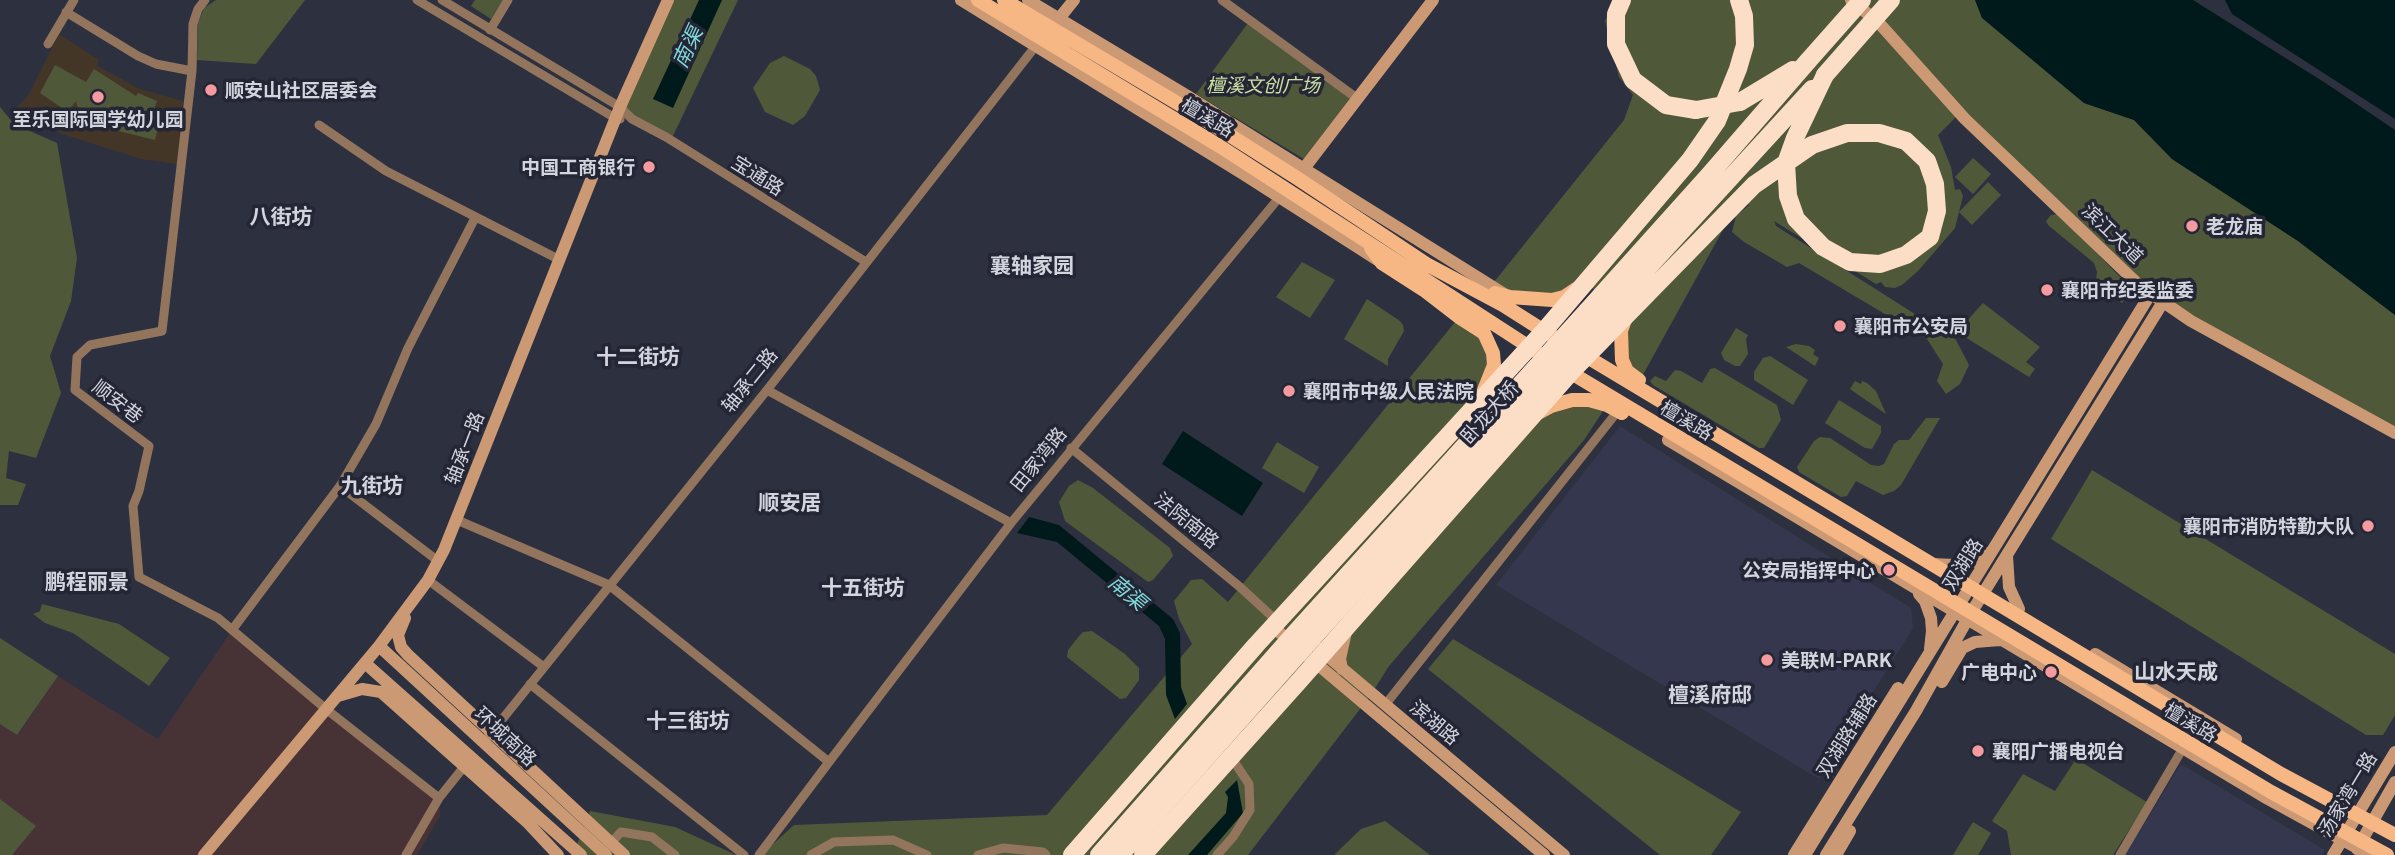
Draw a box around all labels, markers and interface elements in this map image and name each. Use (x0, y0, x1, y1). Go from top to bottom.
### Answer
water label: 南渠 (667, 23, 707, 71)
park label: 檀溪文创广场 (1206, 74, 1320, 96)
place label: 顺安山社区居委会 (225, 79, 377, 101)
marker: 顺安山社区居委会 (203, 82, 219, 98)
marker: 至乐国际国学幼儿园 (90, 89, 106, 105)
street label: 檀溪路 (1178, 93, 1238, 141)
place label: 至乐国际国学幼儿园 (13, 108, 183, 130)
street label: 宝通路 (728, 150, 788, 200)
place label: 中国工商银行 (521, 156, 635, 178)
marker: 中国工商银行 (641, 159, 657, 175)
street label: 滨江大道 (2078, 198, 2148, 268)
district label: 八街坊 (250, 203, 312, 229)
place label: 老龙庙 (2206, 215, 2263, 237)
marker: 老龙庙 (2184, 218, 2200, 234)
district label: 襄轴家园 (990, 252, 1074, 278)
place label: 襄阳市纪委监委 (2061, 279, 2194, 301)
marker: 襄阳市纪委监委 (2039, 282, 2055, 298)
place label: 襄阳市公安局 (1854, 315, 1968, 337)
marker: 襄阳市公安局 (1832, 318, 1848, 334)
district label: 十二街坊 (596, 343, 680, 369)
street label: 轴承二路 (716, 343, 782, 417)
street label: 顺安巷 (88, 375, 148, 427)
street label: 卧龙大桥 (1455, 376, 1523, 448)
place label: 襄阳市中级人民法院 (1303, 380, 1474, 402)
marker: 襄阳市中级人民法院 (1281, 383, 1297, 399)
street label: 檀溪路 (1657, 396, 1717, 444)
street label: 轴承一路 (440, 408, 488, 488)
street label: 田家湾路 (1005, 422, 1071, 496)
district label: 九街坊 (341, 472, 403, 498)
street label: 法院南路 (1150, 487, 1224, 553)
district label: 顺安居 (759, 489, 821, 515)
place label: 襄阳市消防特勤大队 (2183, 515, 2354, 537)
marker: 襄阳市消防特勤大队 (2360, 518, 2376, 534)
street label: 双湖路 (1937, 534, 1987, 594)
place label: 公安局指挥中心 (1742, 559, 1875, 581)
marker: 公安局指挥中心 (1881, 562, 1897, 578)
district label: 鹏程丽景 (45, 568, 129, 594)
water label: 南渠 (1104, 569, 1152, 615)
district label: 十五街坊 (821, 574, 905, 600)
place label: 美联M-PARK (1781, 649, 1892, 671)
marker: 美联M-PARK (1759, 652, 1775, 668)
district label: 山水天成 (2134, 658, 2218, 684)
place label: 广电中心 (1961, 661, 2037, 683)
marker: 广电中心 (2043, 664, 2059, 680)
district label: 檀溪府邸 (1668, 681, 1752, 707)
street label: 双湖路辅路 (1811, 689, 1881, 781)
street label: 滨湖路 (1406, 695, 1464, 749)
street label: 檀溪路 (2161, 698, 2221, 746)
street label: 环城南路 (470, 702, 542, 770)
district label: 十三街坊 (646, 707, 730, 733)
place label: 襄阳广播电视台 (1992, 740, 2125, 762)
marker: 襄阳广播电视台 (1970, 743, 1986, 759)
street label: 汤家湾一路 (2313, 747, 2381, 841)

